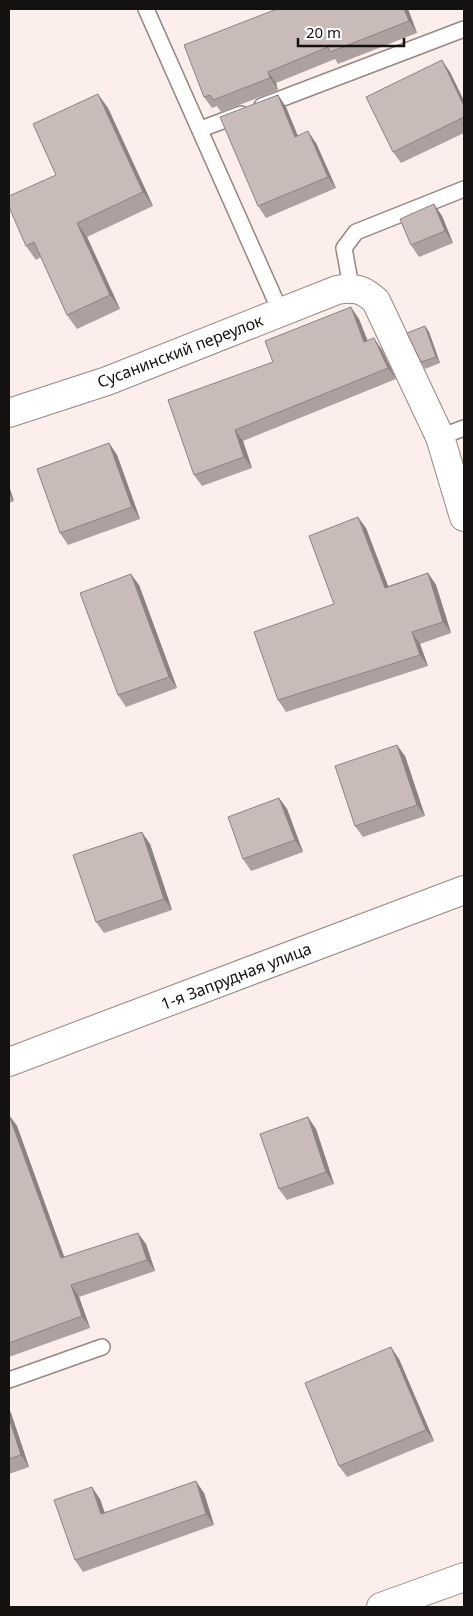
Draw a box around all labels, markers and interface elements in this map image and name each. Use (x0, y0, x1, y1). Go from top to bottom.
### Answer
scale bar (298, 15, 404, 47)
text: 20 m (306, 22, 341, 42)
street label: Сусанинский переулок (94, 309, 267, 393)
street label: 1-я Запрудная улица (158, 937, 314, 1015)

